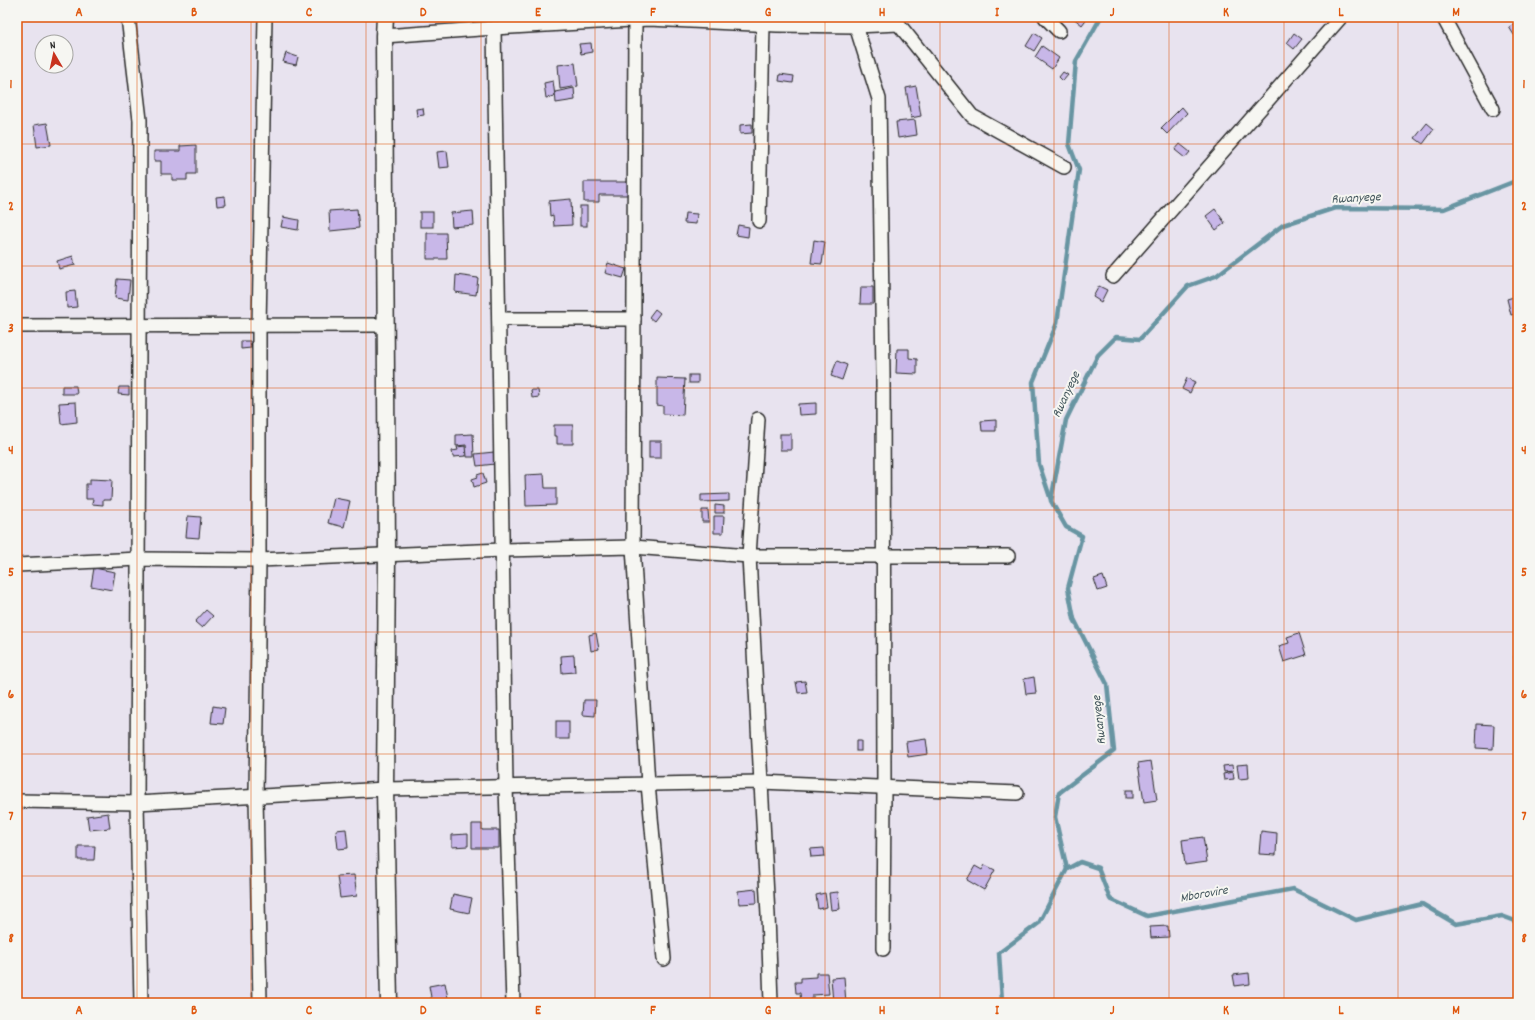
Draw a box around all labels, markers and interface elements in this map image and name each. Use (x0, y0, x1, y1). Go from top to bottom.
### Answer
text: A (75, 4, 83, 23)
text: B (191, 4, 197, 23)
text: C (306, 4, 313, 23)
text: D (420, 4, 427, 23)
text: E (535, 4, 542, 23)
text: F (650, 4, 656, 23)
text: G (765, 4, 772, 23)
text: H (879, 4, 886, 23)
text: I (995, 4, 1000, 23)
text: J (1110, 4, 1115, 23)
text: K (1223, 4, 1229, 23)
text: L (1338, 4, 1344, 23)
text: M (1452, 4, 1460, 23)
north arrow (34, 34, 74, 74)
text: N (49, 38, 57, 54)
text: 1 (10, 76, 13, 95)
text: 1 (1523, 76, 1526, 95)
water label: Rwanyege (1331, 188, 1382, 210)
text: 2 (8, 198, 14, 217)
text: 2 (1521, 198, 1527, 217)
text: 3 (8, 320, 14, 339)
text: 3 (1521, 320, 1527, 339)
water label: Rwanyege (1048, 368, 1087, 421)
text: 4 (8, 442, 14, 461)
text: 4 (1521, 442, 1527, 461)
text: 5 (8, 564, 14, 583)
text: 5 (1521, 564, 1527, 583)
text: 6 (8, 686, 15, 705)
text: 6 (1521, 686, 1528, 705)
water label: Rwanyege (1088, 693, 1112, 745)
text: 7 (9, 808, 14, 827)
text: 7 (1522, 808, 1527, 827)
water label: Mborovire (1179, 881, 1231, 909)
text: 8 (8, 930, 14, 949)
text: 8 (1521, 930, 1527, 949)
text: A (75, 1002, 83, 1020)
text: B (191, 1002, 197, 1020)
text: C (306, 1002, 313, 1020)
text: D (420, 1002, 427, 1020)
text: E (535, 1002, 542, 1020)
text: F (650, 1002, 656, 1020)
text: G (765, 1002, 772, 1020)
text: H (879, 1002, 886, 1020)
text: I (995, 1002, 1000, 1020)
text: J (1110, 1002, 1115, 1020)
text: K (1223, 1002, 1229, 1020)
text: L (1338, 1002, 1344, 1020)
text: M (1452, 1002, 1460, 1020)

